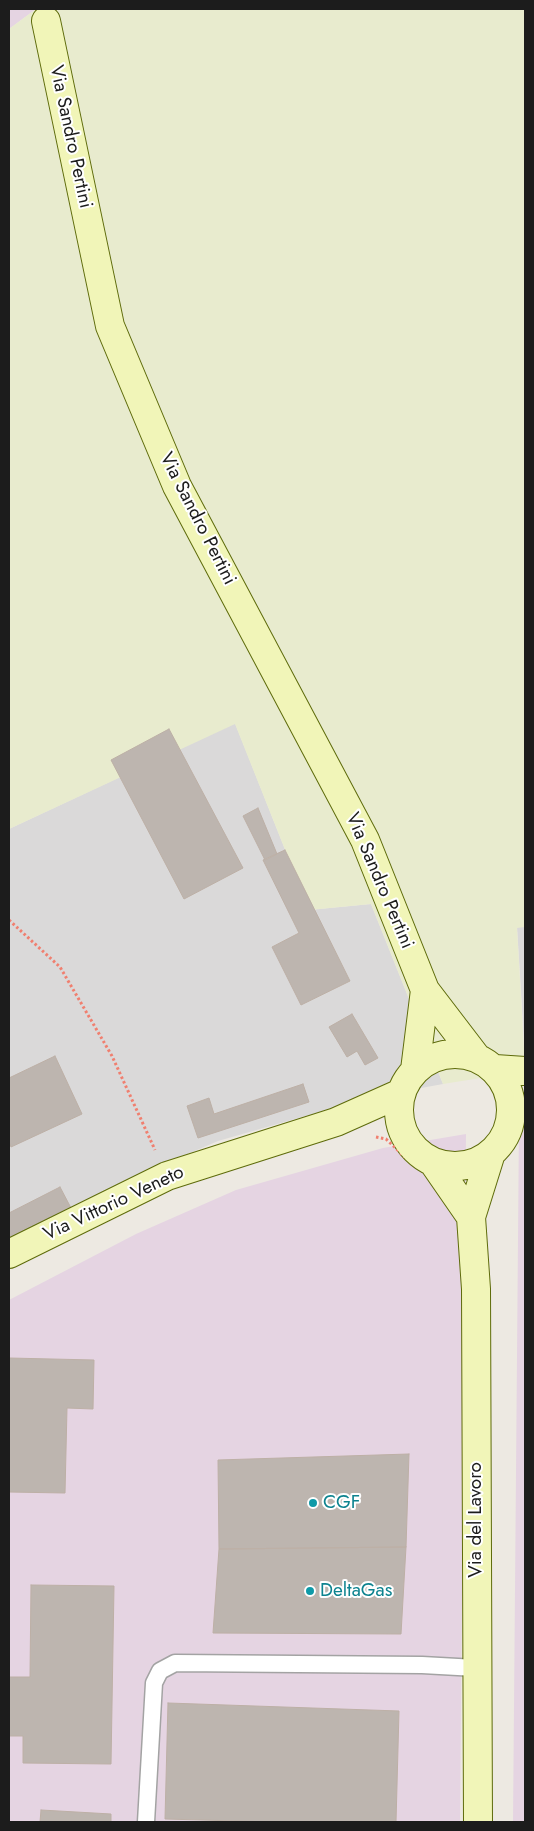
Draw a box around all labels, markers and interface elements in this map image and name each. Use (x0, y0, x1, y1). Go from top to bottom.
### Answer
street label: Via Sandro Pertini (44, 63, 96, 211)
street label: Via Sandro Pertini (154, 449, 240, 589)
street label: Via Sandro Pertini (340, 810, 418, 952)
street label: Via Vittorio Veneto (40, 1161, 188, 1247)
street label: Via del Lavoro (465, 1462, 487, 1578)
place label: CGF (323, 1492, 360, 1514)
marker: CGF (307, 1497, 319, 1509)
place label: DeltaGas (320, 1580, 392, 1602)
marker: DeltaGas (304, 1585, 316, 1597)

